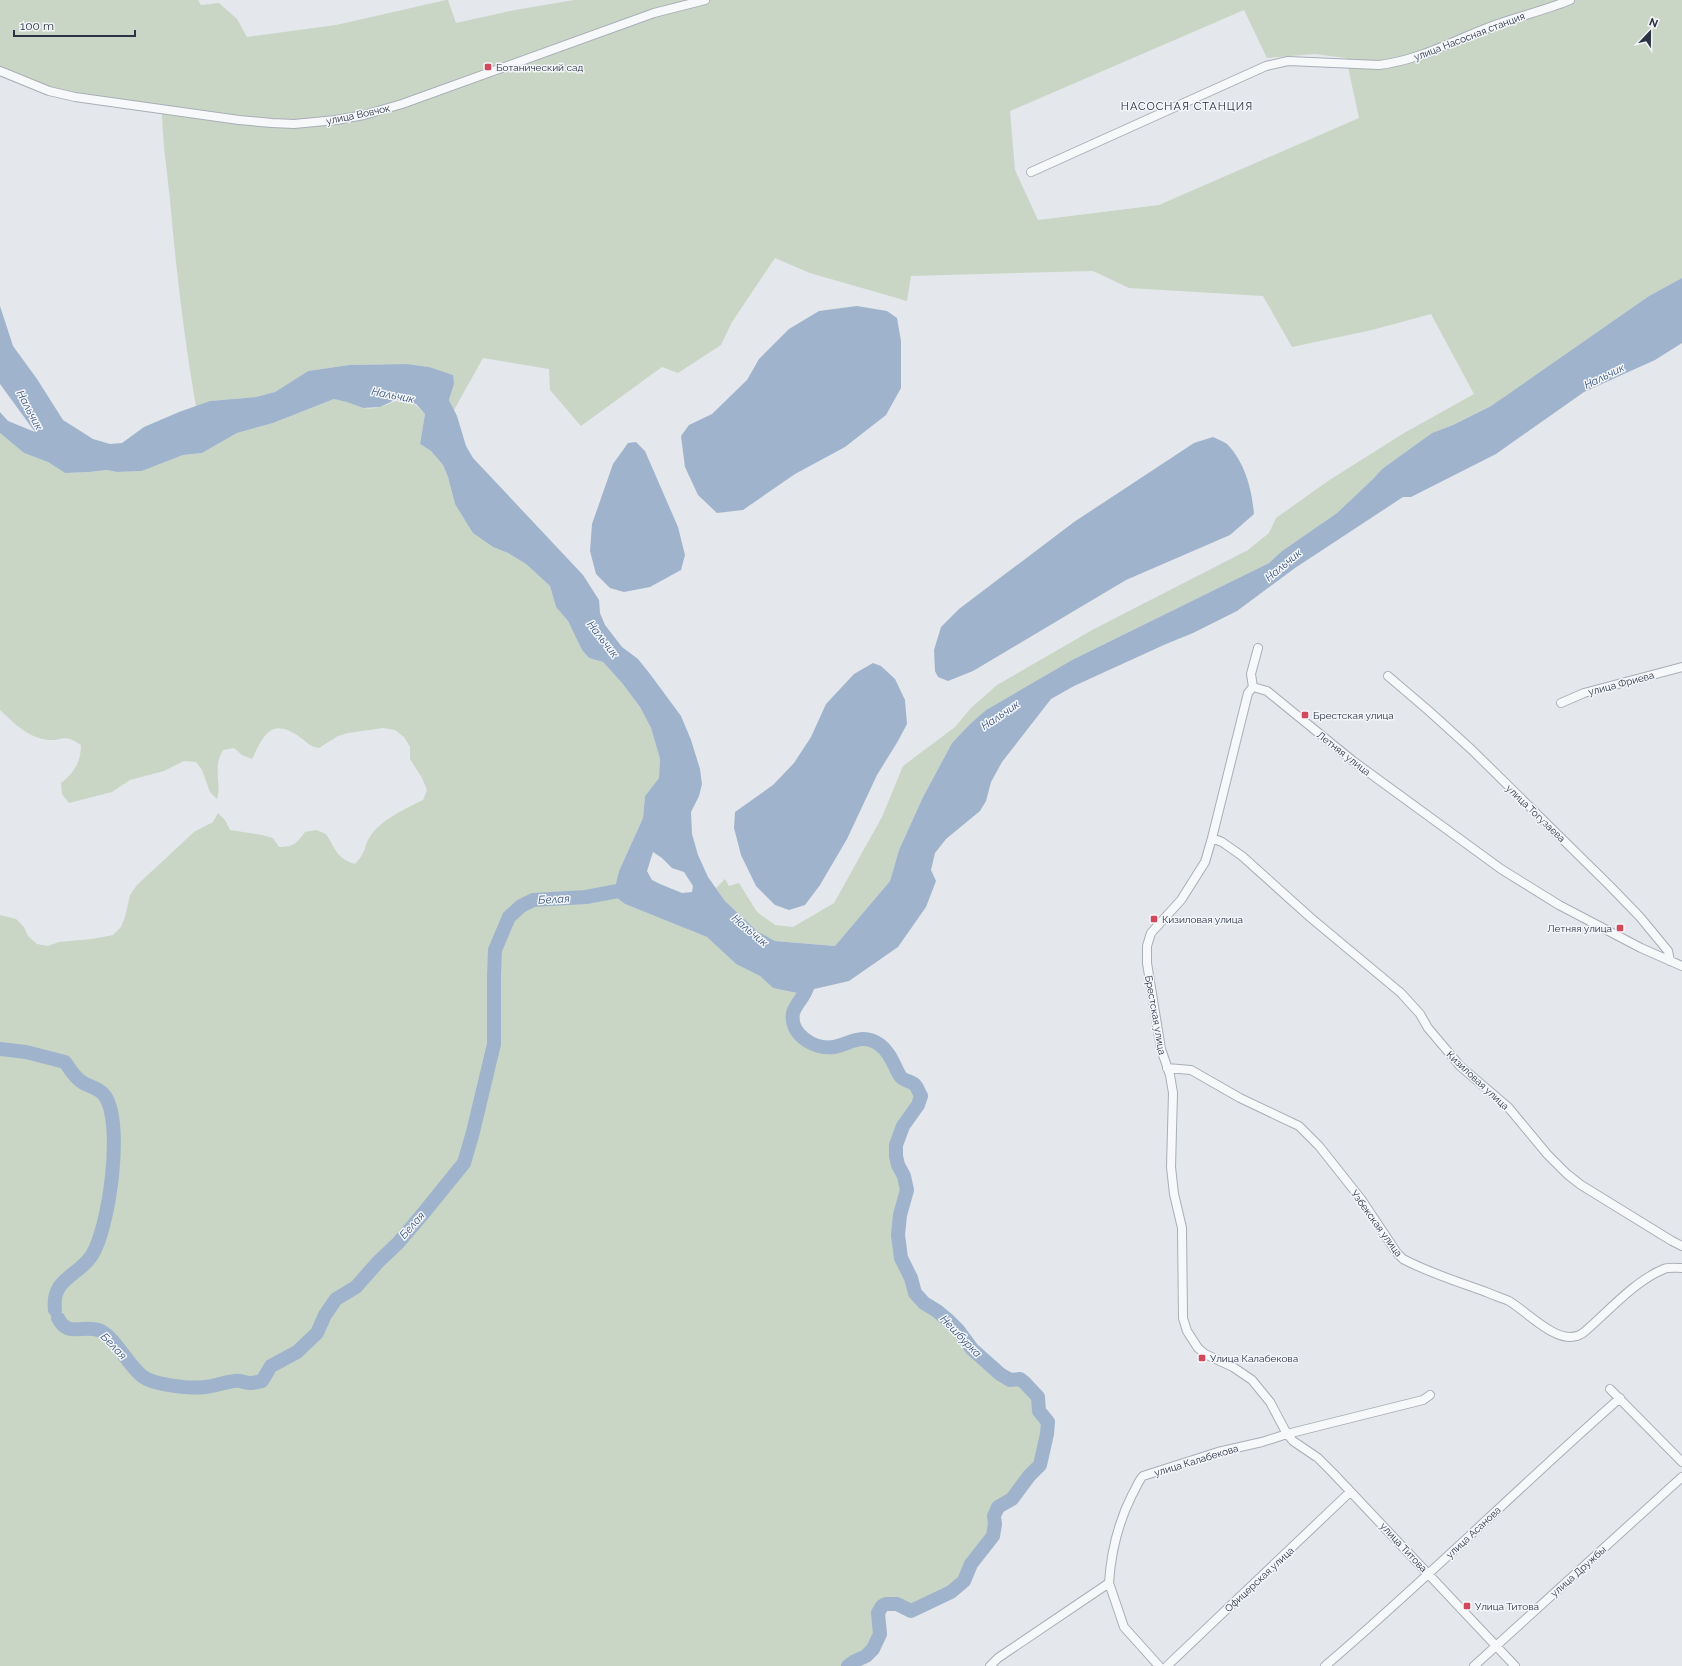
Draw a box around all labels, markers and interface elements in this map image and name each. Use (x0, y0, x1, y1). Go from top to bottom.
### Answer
street label: улица Насосная станция (1412, 10, 1526, 63)
scale bar (14, 12, 135, 38)
north arrow (1630, 12, 1670, 52)
text: N (1647, 16, 1660, 31)
text: 100 m (20, 19, 54, 33)
marker: Ботанический сад (483, 62, 493, 72)
place label: Ботанический сад (496, 62, 584, 73)
district label: НАСОСНАЯ СТАНЦИЯ (1121, 100, 1253, 113)
street label: улица Вовчок (325, 102, 391, 127)
water label: Нальчик (1582, 361, 1627, 392)
water label: Нальчик (371, 385, 416, 406)
water label: Нальчик (14, 388, 46, 433)
water label: Нальчик (1263, 546, 1304, 584)
water label: Нальчик (584, 618, 621, 661)
street label: улица Фриева (1587, 669, 1655, 698)
water label: Нальчик (979, 698, 1022, 733)
marker: Брестская улица (1300, 710, 1310, 720)
place label: Брестская улица (1313, 710, 1394, 721)
street label: Летняя улица (1315, 729, 1373, 778)
street label: улица Тогузаева (1504, 782, 1567, 844)
water label: Белая (538, 892, 570, 907)
water label: Нальчик (729, 912, 771, 950)
marker: Кизиловая улица (1149, 914, 1159, 924)
place label: Кизиловая улица (1162, 914, 1243, 925)
place label: Летняя улица (1547, 923, 1612, 934)
marker: Летняя улица (1615, 923, 1625, 933)
street label: Брестская улица (1143, 974, 1168, 1056)
street label: Кизиловая улица (1444, 1049, 1511, 1112)
street label: Узбекская улица (1349, 1188, 1404, 1259)
water label: Белая (397, 1209, 428, 1242)
water label: Нешбурка (937, 1313, 984, 1360)
water label: Белая (98, 1330, 129, 1362)
marker: Улица Калабекова (1197, 1353, 1207, 1363)
place label: Улица Калабекова (1210, 1353, 1298, 1364)
street label: улица Калабекова (1153, 1442, 1240, 1479)
street label: улица Асанова (1444, 1504, 1503, 1560)
street label: улица Титова (1378, 1520, 1429, 1574)
street label: улица Дружбы (1548, 1544, 1608, 1599)
street label: Офицерская улица (1223, 1545, 1296, 1614)
marker: Улица Титова (1462, 1601, 1472, 1611)
place label: Улица Титова (1475, 1601, 1539, 1612)

